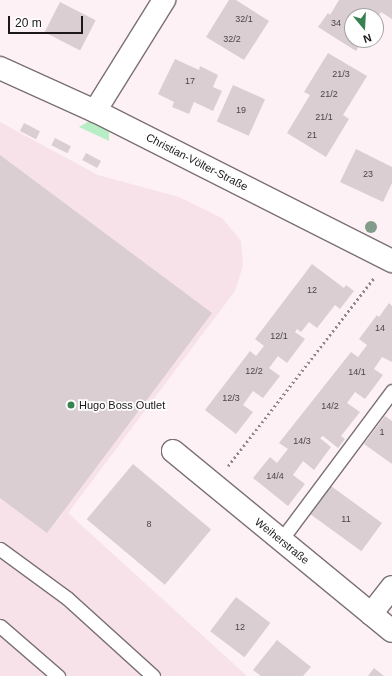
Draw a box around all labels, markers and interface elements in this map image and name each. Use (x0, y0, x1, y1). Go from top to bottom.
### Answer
scale bar (10, 8, 85, 34)
north arrow (344, 8, 384, 48)
house number: 32/1 (235, 14, 253, 24)
text: 20 m (15, 16, 42, 30)
house number: 34 (331, 18, 341, 28)
text: N (362, 32, 373, 45)
house number: 32/2 (223, 34, 241, 44)
house number: 21/3 (332, 69, 350, 79)
house number: 17 (185, 76, 195, 86)
house number: 21/2 (320, 89, 338, 99)
house number: 19 (236, 105, 246, 115)
house number: 21/1 (315, 112, 333, 122)
house number: 21 (307, 130, 317, 140)
street label: Christian-Völter-Straße (144, 131, 250, 193)
house number: 23 (363, 169, 373, 179)
house number: 12 (307, 285, 317, 295)
house number: 14 (375, 323, 385, 333)
house number: 12/1 (270, 331, 288, 341)
house number: 12/2 (245, 366, 263, 376)
house number: 14/1 (348, 367, 366, 377)
house number: 12/3 (222, 393, 240, 403)
place label: Hugo Boss Outlet (79, 398, 165, 412)
marker: Hugo Boss Outlet (66, 400, 76, 410)
house number: 14/2 (321, 401, 339, 411)
house number: 1 (379, 427, 385, 437)
house number: 14/3 (293, 436, 311, 446)
house number: 14/4 (266, 471, 284, 481)
house number: 11 (341, 514, 351, 524)
street label: Weiherstraße (252, 515, 312, 567)
house number: 8 (146, 519, 152, 529)
house number: 12 (235, 622, 245, 632)

